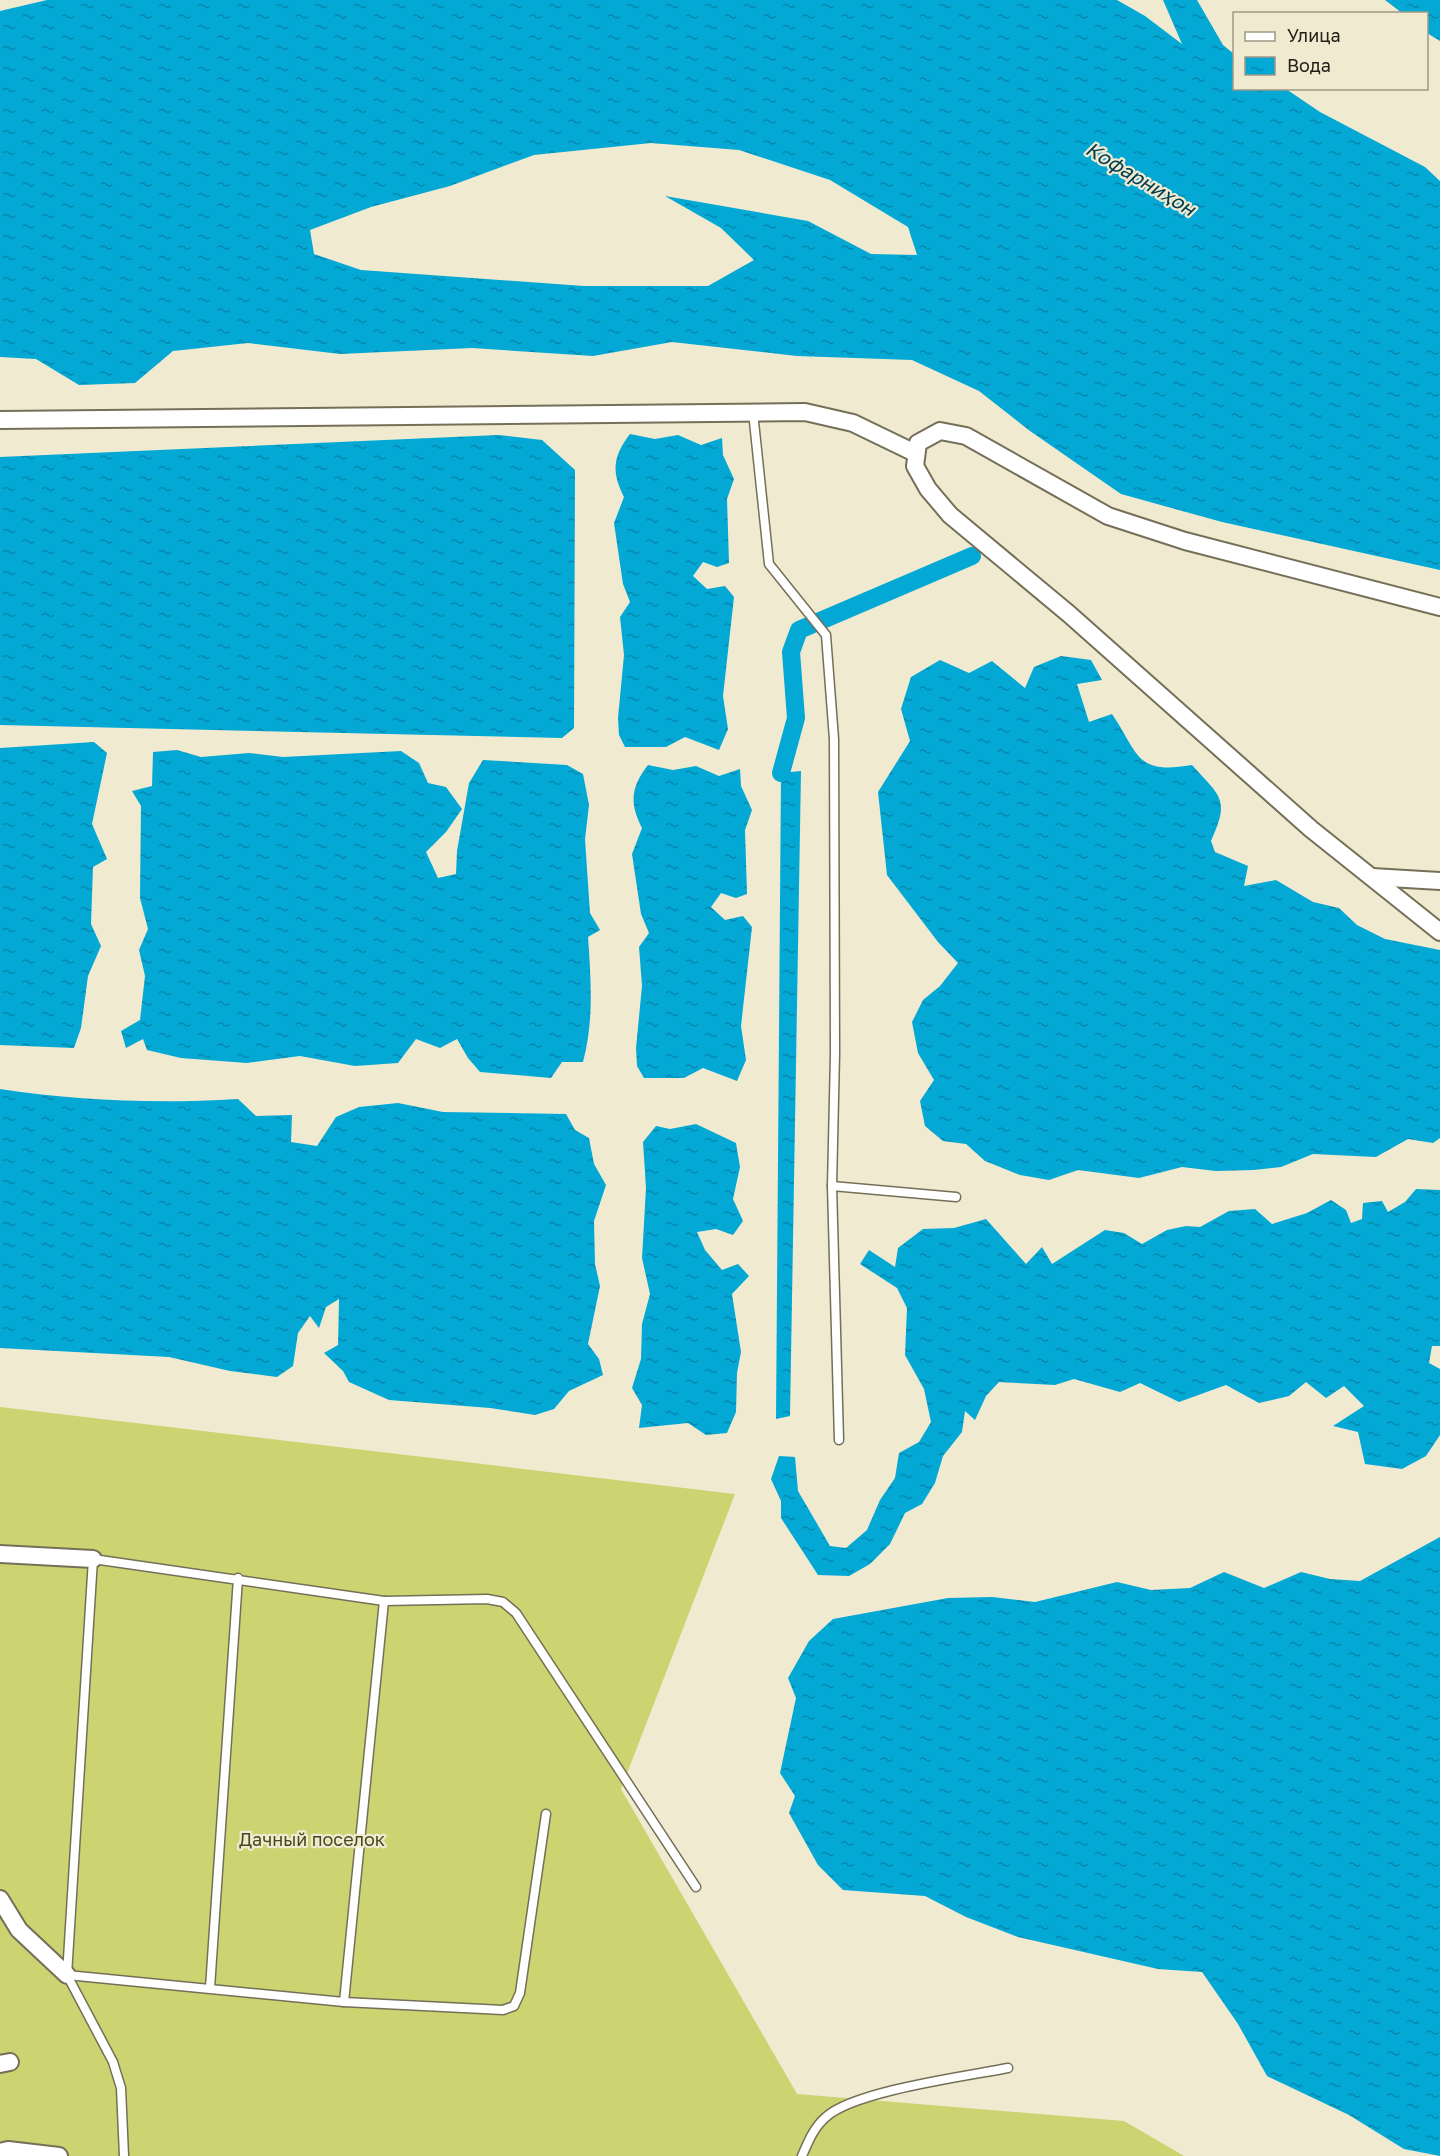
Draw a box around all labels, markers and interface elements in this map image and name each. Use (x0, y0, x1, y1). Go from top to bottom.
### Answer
legend (1233, 12, 1428, 90)
text: Улица (1287, 24, 1341, 46)
text: Вода (1287, 54, 1331, 76)
water label: Кофарниҳон (1082, 136, 1202, 221)
park label: Дачный поселок (239, 1828, 385, 1850)

